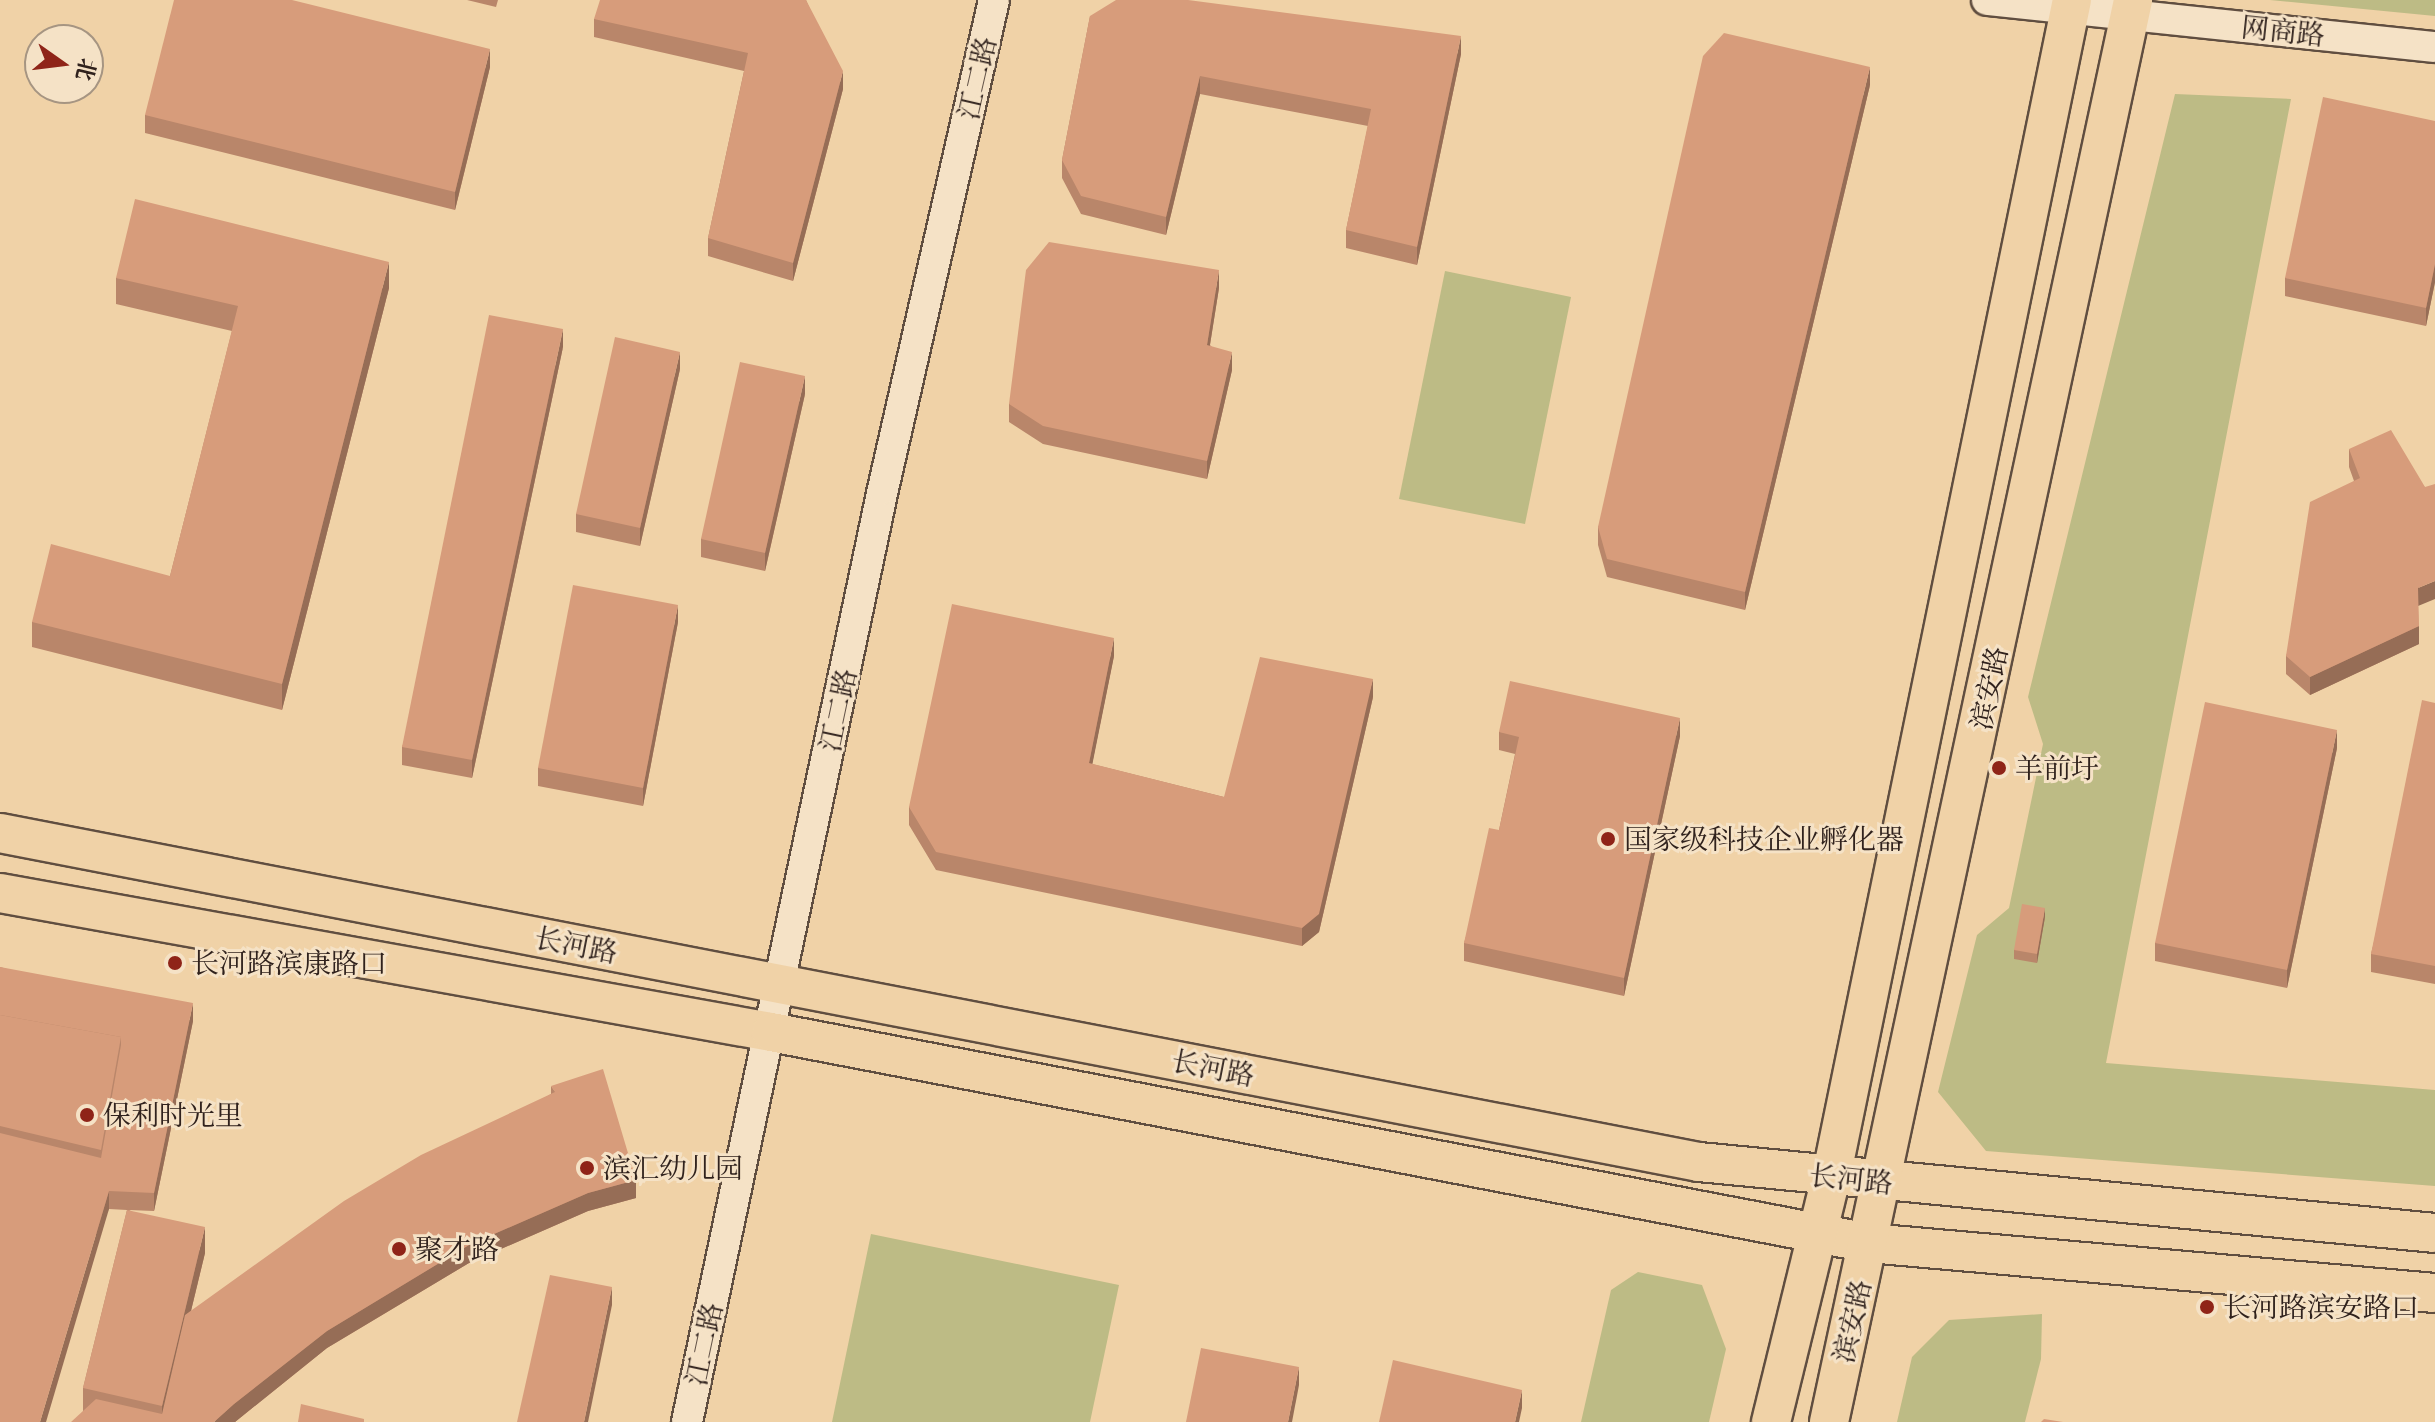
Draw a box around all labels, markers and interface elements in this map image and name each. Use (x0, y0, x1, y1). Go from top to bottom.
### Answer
street label: 网商路 (2239, 10, 2327, 52)
north arrow (24, 24, 104, 104)
street label: 江二路 (951, 33, 1003, 123)
text: 北 (69, 55, 103, 84)
street label: 滨安路 (1964, 643, 2014, 733)
street label: 江二路 (813, 665, 863, 755)
place label: 羊前圩 (2015, 751, 2099, 785)
marker: 羊前圩 (1990, 759, 2008, 777)
place label: 国家级科技企业孵化器 (1624, 822, 1904, 856)
marker: 国家级科技企业孵化器 (1599, 830, 1617, 848)
street label: 长河路 (532, 920, 620, 970)
place label: 长河路滨康路口 (191, 946, 387, 980)
marker: 长河路滨康路口 (166, 954, 184, 972)
street label: 长河路 (1169, 1043, 1257, 1093)
place label: 保利时光里 (103, 1098, 243, 1132)
marker: 保利时光里 (78, 1106, 96, 1124)
place label: 滨汇幼儿园 (603, 1151, 743, 1185)
street label: 长河路 (1807, 1158, 1895, 1200)
marker: 滨汇幼儿园 (578, 1159, 596, 1177)
place label: 聚才路 (415, 1232, 499, 1266)
marker: 聚才路 (390, 1240, 408, 1258)
street label: 滨安路 (1826, 1276, 1878, 1366)
place label: 长河路滨安路口 (2223, 1290, 2419, 1324)
marker: 长河路滨安路口 (2198, 1298, 2216, 1316)
street label: 江二路 (679, 1299, 729, 1389)

